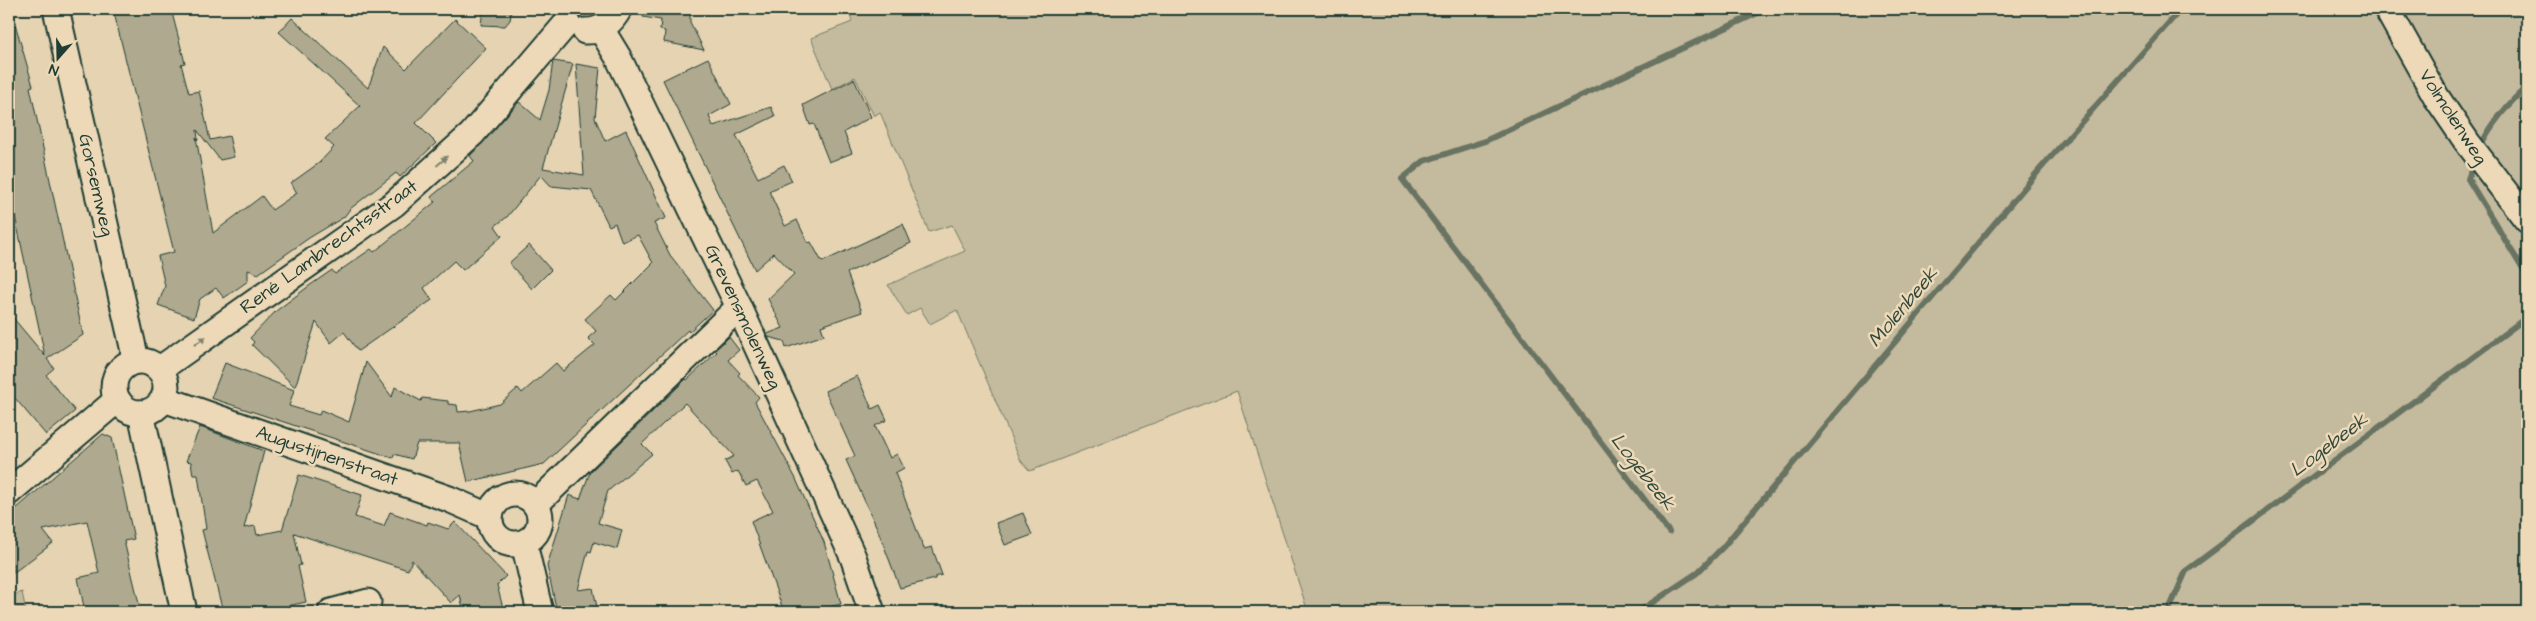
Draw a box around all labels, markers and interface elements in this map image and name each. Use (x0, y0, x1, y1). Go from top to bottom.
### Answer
north arrow (32, 32, 82, 82)
text: N (46, 58, 61, 80)
street label: Volmolenweg (2411, 64, 2494, 171)
street label: Gorsemweg (70, 131, 121, 239)
one-way arrow (436, 155, 449, 166)
street label: René Lambrechtsstraat (235, 173, 424, 321)
street label: Grevensmolenweg (697, 240, 788, 394)
water label: Molenbeek (1861, 260, 1945, 353)
one-way arrow (193, 336, 206, 346)
water label: Logebeek (2284, 406, 2375, 484)
street label: Augustijnenstraat (252, 419, 402, 494)
water label: Logebeek (1603, 427, 1683, 518)

